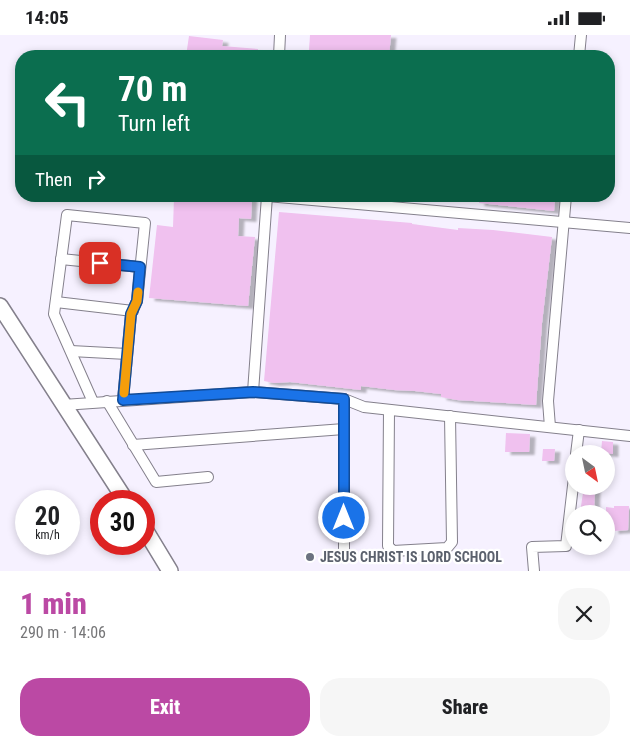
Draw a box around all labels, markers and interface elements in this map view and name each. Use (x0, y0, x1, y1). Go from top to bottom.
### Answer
text: 14:05 (25, 6, 69, 29)
text: 70 m (118, 69, 187, 110)
icon: left (35, 70, 100, 135)
text: Turn left (118, 111, 190, 136)
icon: right (82, 165, 110, 193)
text: Then (35, 168, 72, 191)
pin (79, 242, 121, 284)
icon: arrive (86, 249, 114, 277)
north arrow (565, 445, 615, 495)
map controls (565, 445, 615, 555)
speed limit sign: 30 (90, 490, 155, 555)
position arrow (317, 491, 369, 543)
text: 20 (35, 502, 60, 531)
button: search (565, 505, 615, 555)
text: km/h (35, 528, 60, 542)
place label: JESUS CHRIST IS LORD SCHOOL (320, 549, 502, 565)
marker: JESUS CHRIST IS LORD SCHOOL (304, 551, 316, 563)
text: 1 min (20, 586, 87, 621)
button: close (558, 588, 610, 640)
text: 290 m · 14:06 (20, 623, 106, 642)
button: Exit (20, 678, 310, 736)
button: Share (320, 678, 610, 736)

